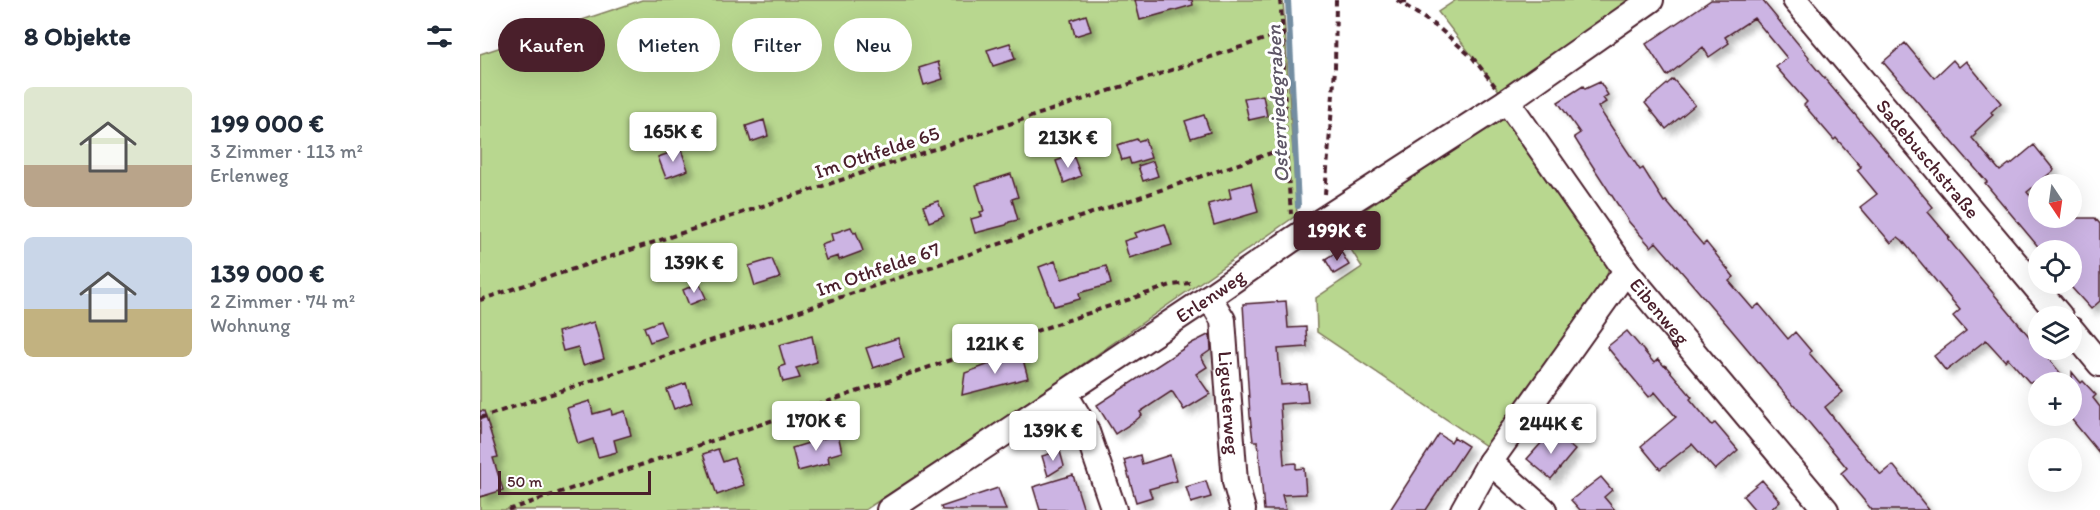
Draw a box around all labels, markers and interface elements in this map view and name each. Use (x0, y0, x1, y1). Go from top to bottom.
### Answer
chip: Kaufen (498, 18, 605, 72)
chip: Mieten (617, 18, 720, 72)
chip: Filter (732, 18, 822, 72)
chip: Neu (834, 18, 912, 72)
text: 8 Objekte (24, 20, 131, 52)
icon: filters (423, 20, 456, 53)
water label: Osterriedegraben (1260, 23, 1294, 184)
street label: Sadebuschstraße (1871, 94, 1985, 223)
text: 199 000 € (210, 107, 324, 139)
icon: home (72, 111, 144, 183)
pin: 165K € (624, 112, 722, 163)
pin: 213K € (1019, 118, 1117, 169)
text: 165K € (643, 119, 703, 143)
street label: Im Othfelde 65 (812, 121, 942, 183)
text: 213K € (1038, 125, 1098, 149)
text: 3 Zimmer · 113 m² (210, 139, 363, 163)
text: Erlenweg (210, 163, 289, 187)
north arrow (2028, 174, 2082, 228)
map controls (2028, 174, 2082, 492)
pin: 199K € (1288, 211, 1386, 262)
text: 199K € (1308, 218, 1366, 242)
street label: Im Othfelde 67 (813, 237, 943, 301)
button: locate (2028, 240, 2082, 294)
pin: 139K € (645, 243, 743, 294)
text: 139K € (664, 250, 724, 274)
text: 139 000 € (210, 257, 324, 289)
icon: home (72, 261, 144, 333)
street label: Erlenweg (1171, 263, 1250, 328)
street label: Eibenweg (1625, 273, 1695, 350)
text: 2 Zimmer · 74 m² (210, 289, 355, 313)
button: layers (2028, 306, 2082, 360)
text: Wohnung (210, 313, 291, 337)
pin: 121K € (946, 324, 1044, 375)
text: 121K € (966, 331, 1024, 355)
street label: Ligusterweg (1213, 350, 1245, 456)
button: + (2028, 372, 2082, 426)
pin: 170K € (767, 401, 865, 452)
pin: 244K € (1502, 404, 1600, 455)
text: 170K € (786, 408, 846, 432)
pin: 139K € (1004, 411, 1102, 462)
text: 244K € (1519, 411, 1583, 435)
text: 139K € (1023, 418, 1083, 442)
button: − (2028, 438, 2082, 492)
scale bar (498, 468, 651, 496)
text: 50 m (507, 472, 542, 491)

